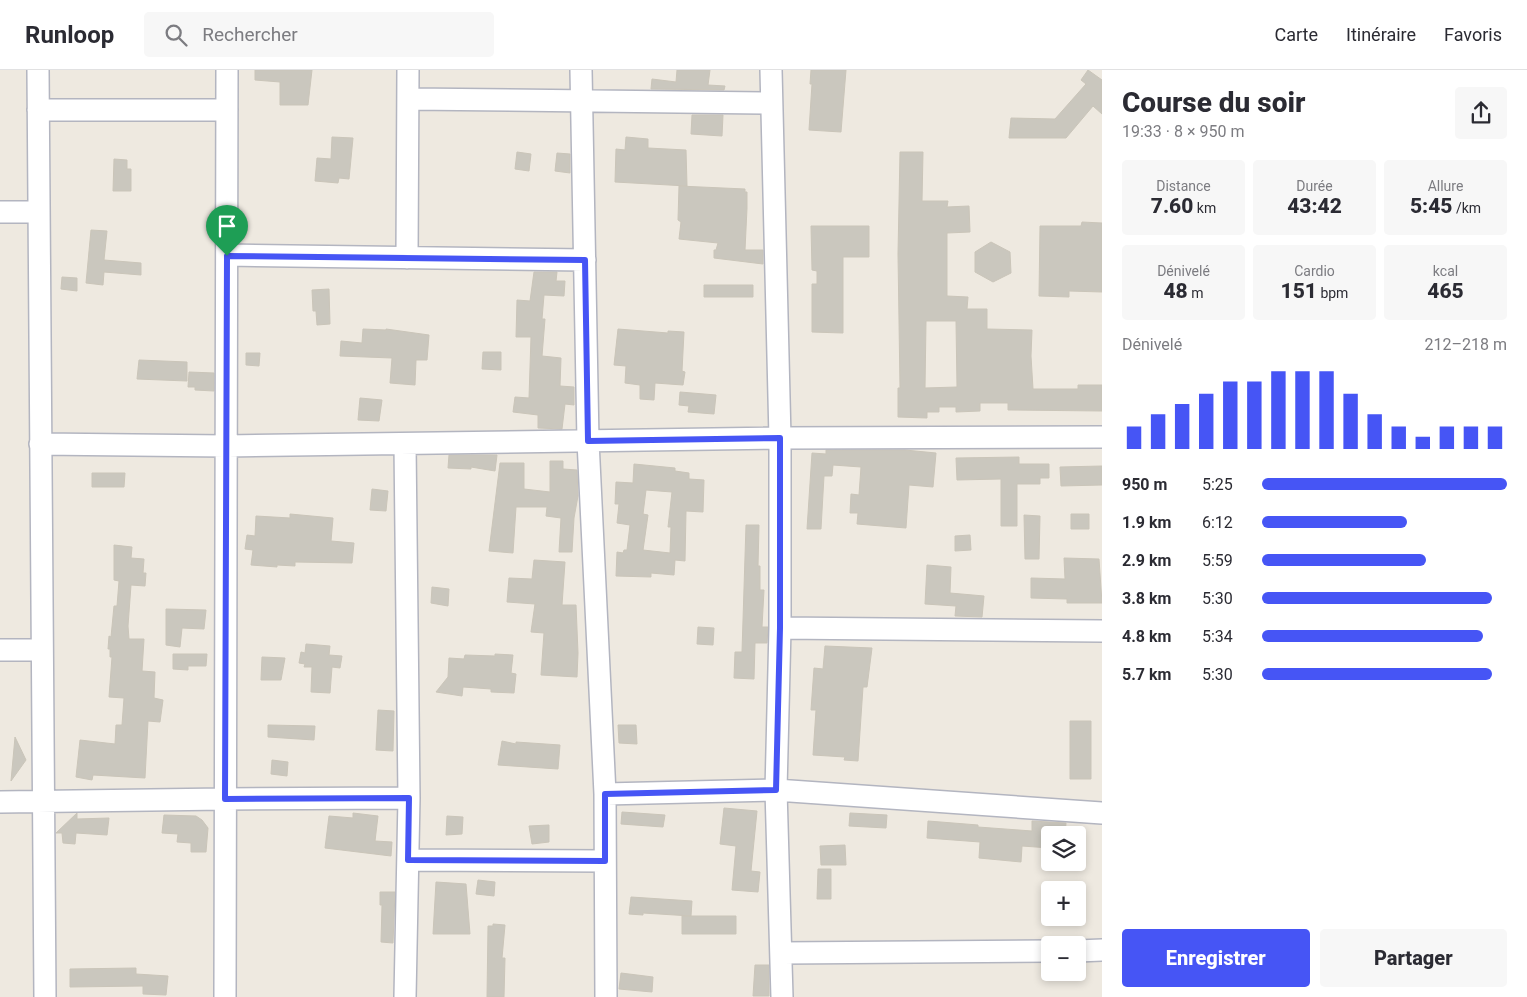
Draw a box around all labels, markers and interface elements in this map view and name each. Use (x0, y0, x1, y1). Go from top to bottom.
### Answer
search box (144, 12, 494, 57)
text: Runloop (25, 21, 114, 49)
icon: search (162, 21, 190, 49)
text: Rechercher (202, 23, 298, 46)
text: Carte (1275, 24, 1318, 45)
text: Itinéraire (1346, 24, 1416, 45)
text: Favoris (1444, 24, 1502, 45)
text: Course du soir (1122, 86, 1305, 119)
button: share (1455, 87, 1507, 139)
text: 19:33 · 8 × 950 m (1122, 122, 1244, 141)
text: Distance (1156, 178, 1211, 194)
text: Durée (1296, 178, 1333, 194)
text: Allure (1428, 178, 1463, 194)
text: 7.60 (1151, 194, 1193, 218)
text: 43:42 (1287, 194, 1342, 218)
text: 5:45 (1410, 194, 1452, 218)
text: km (1193, 200, 1216, 216)
text: /km (1452, 200, 1481, 216)
pin (206, 205, 248, 256)
icon: arrive (213, 212, 241, 240)
text: Dénivelé (1157, 263, 1210, 279)
text: Cardio (1294, 263, 1335, 279)
text: kcal (1433, 263, 1458, 279)
text: 48 (1164, 279, 1188, 303)
text: 151 (1281, 279, 1317, 303)
text: 465 (1427, 279, 1464, 303)
text: m (1188, 285, 1203, 301)
text: bpm (1317, 285, 1348, 301)
text: Dénivelé (1122, 335, 1182, 354)
text: 212–218 m (1425, 335, 1507, 354)
text: 950 m (1122, 475, 1167, 494)
text: 5:25 (1202, 475, 1233, 494)
text: 1.9 km (1122, 513, 1171, 532)
text: 6:12 (1202, 513, 1233, 532)
text: 2.9 km (1122, 551, 1171, 570)
text: 5:59 (1202, 551, 1233, 570)
text: 3.8 km (1122, 589, 1171, 608)
text: 5:30 (1202, 589, 1233, 608)
text: 4.8 km (1122, 627, 1171, 646)
text: 5:34 (1202, 627, 1233, 646)
text: 5.7 km (1122, 665, 1171, 684)
text: 5:30 (1202, 665, 1233, 684)
map controls (1041, 826, 1086, 981)
button: layers (1041, 826, 1086, 871)
button: + (1041, 881, 1086, 926)
button: Enregistrer (1122, 929, 1310, 987)
button: Partager (1320, 929, 1507, 987)
button: − (1041, 936, 1086, 981)

